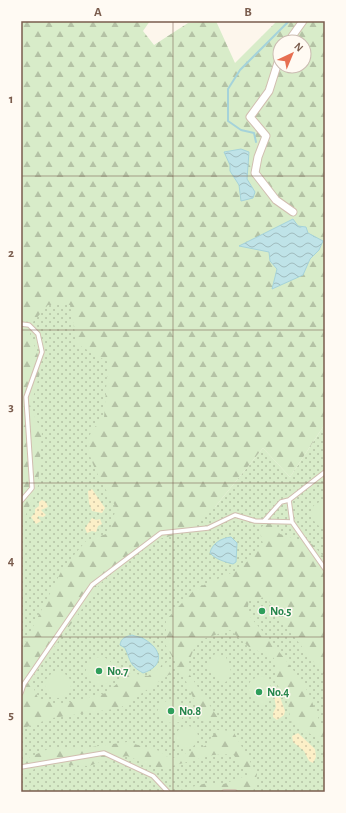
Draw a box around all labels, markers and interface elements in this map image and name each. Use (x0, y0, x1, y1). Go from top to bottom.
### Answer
text: A (94, 6, 102, 19)
text: B (244, 6, 252, 19)
north arrow (272, 34, 312, 74)
text: N (292, 41, 305, 54)
text: 1 (9, 93, 13, 106)
text: 2 (8, 247, 14, 260)
text: 3 (8, 401, 14, 414)
text: 4 (8, 555, 15, 568)
place label: No.5 (270, 605, 292, 617)
marker: No.5 (257, 606, 267, 616)
place label: No.7 (107, 665, 129, 677)
marker: No.7 (94, 666, 104, 676)
place label: No.4 (267, 686, 289, 698)
marker: No.4 (254, 687, 264, 697)
place label: No.8 (179, 705, 201, 717)
marker: No.8 (166, 706, 176, 716)
text: 5 (8, 709, 14, 722)

